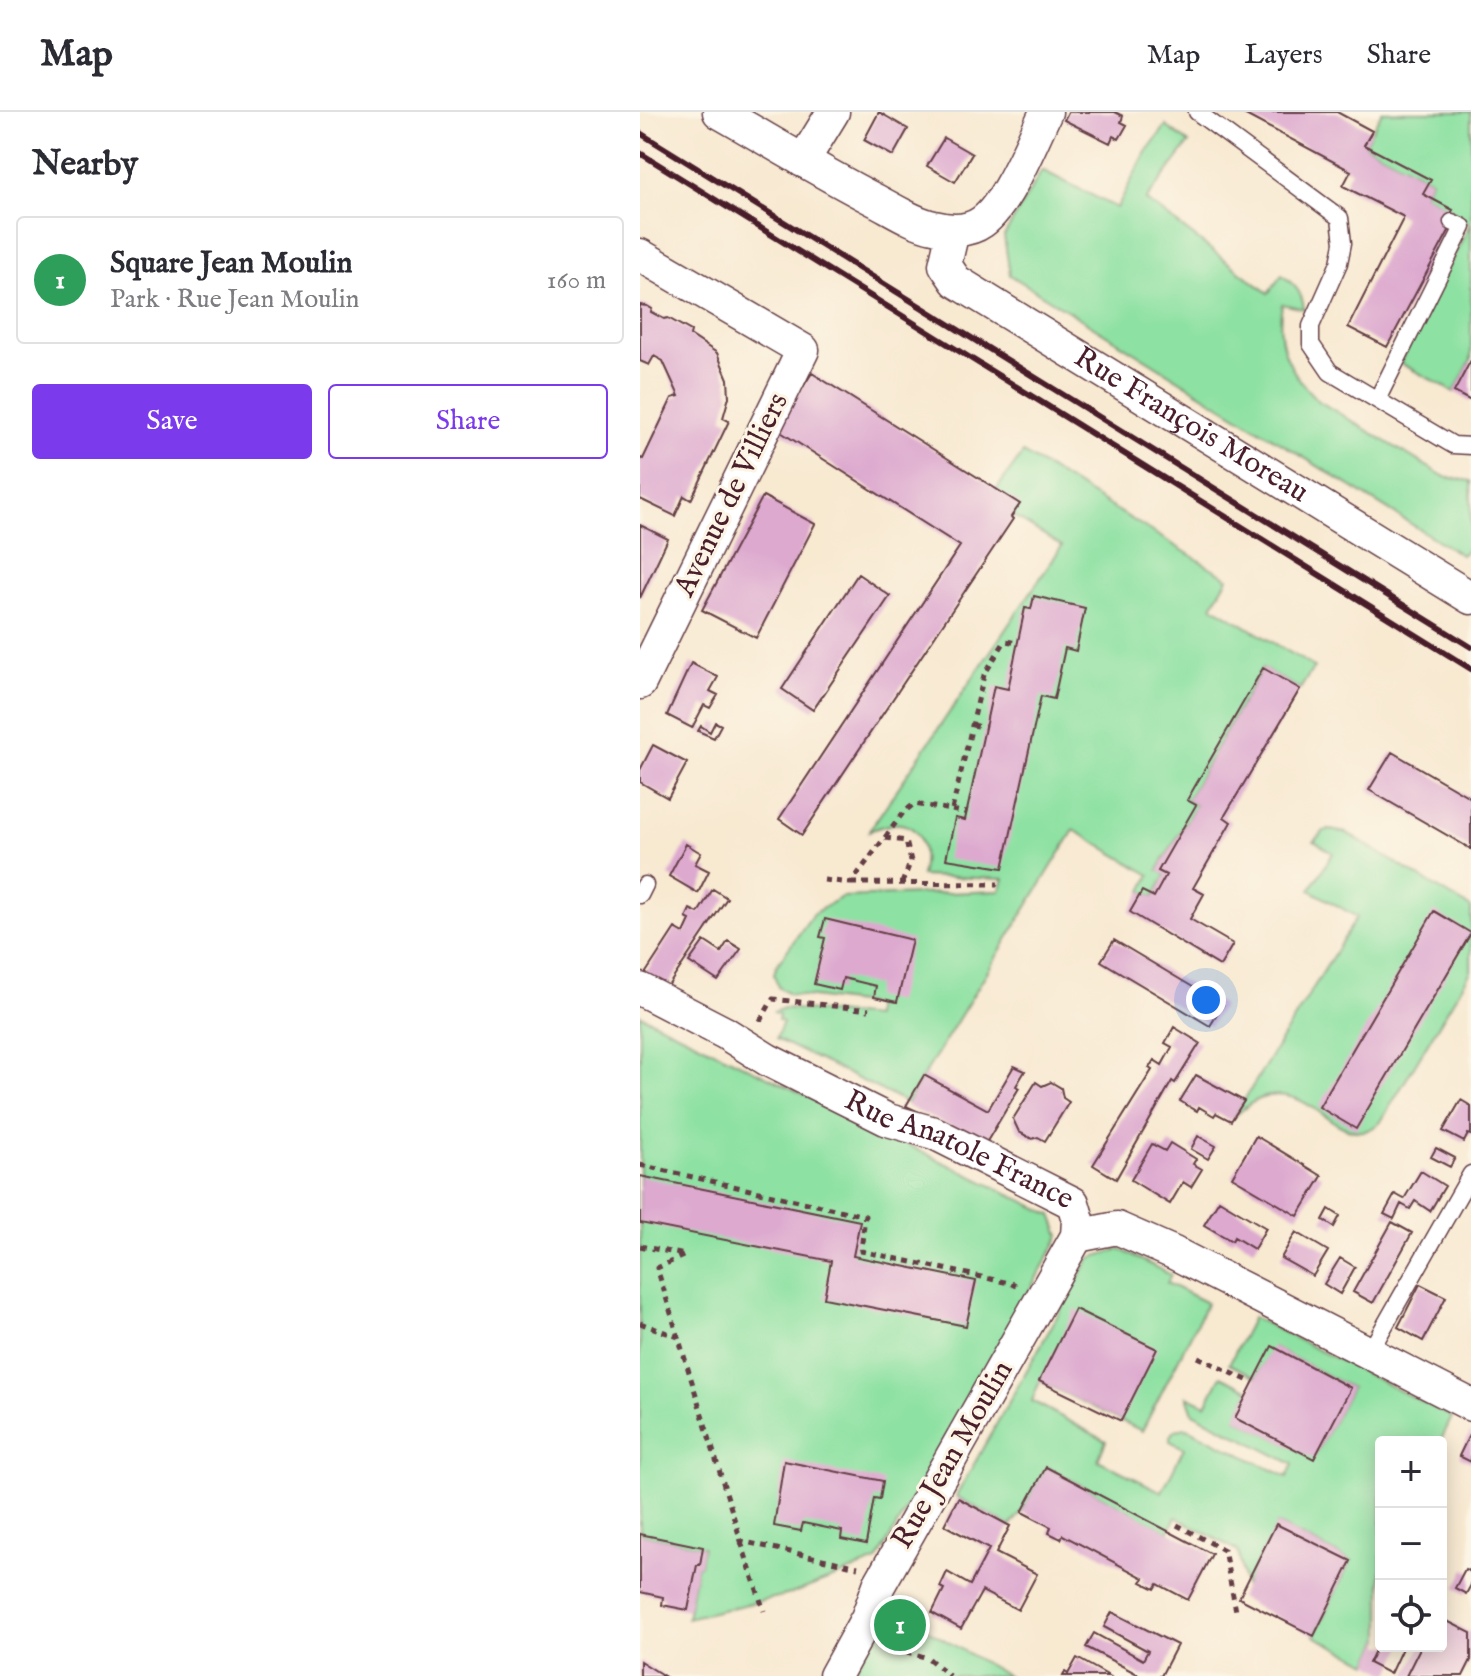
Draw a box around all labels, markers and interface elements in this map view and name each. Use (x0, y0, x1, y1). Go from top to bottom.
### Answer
text: Map (40, 31, 113, 79)
text: Map (1147, 38, 1200, 73)
text: Layers (1244, 38, 1323, 73)
text: Share (1367, 38, 1431, 73)
text: Nearby (32, 143, 138, 186)
text: Square Jean Moulin (110, 245, 353, 283)
text: 1 (55, 264, 65, 297)
text: 160 m (547, 264, 606, 297)
text: Park · Rue Jean Moulin (110, 283, 359, 316)
street label: Rue François Moreau (1066, 339, 1315, 512)
button: Save (32, 384, 312, 459)
button: Share (328, 384, 608, 459)
street label: Avenue de Villiers (666, 387, 798, 604)
your location (1186, 980, 1226, 1020)
street label: Rue Anatole France (838, 1082, 1080, 1219)
street label: Rue Jean Moulin (884, 1354, 1022, 1556)
map controls (1375, 1436, 1447, 1652)
button: + (1375, 1436, 1447, 1508)
button: − (1375, 1508, 1447, 1580)
button: locate (1375, 1580, 1447, 1652)
pin: 1 (874, 1595, 926, 1655)

